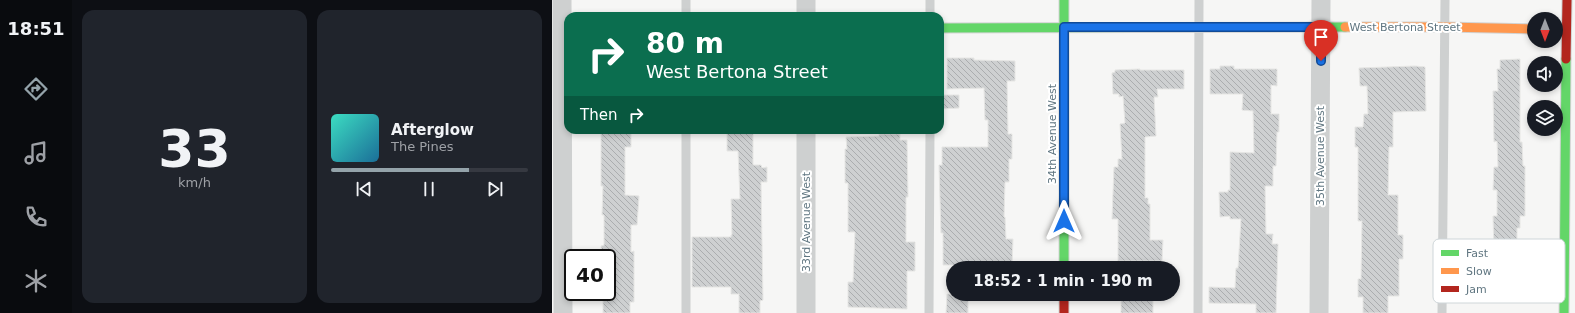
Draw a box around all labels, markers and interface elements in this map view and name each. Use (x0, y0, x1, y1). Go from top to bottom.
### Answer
north arrow (1527, 12, 1563, 48)
map controls (1527, 12, 1563, 136)
text: 18:51 (7, 18, 65, 39)
pin (1304, 20, 1338, 61)
street label: West Bertona Street (1349, 21, 1461, 34)
icon: arrive (1310, 26, 1332, 48)
text: 80 m (646, 27, 724, 60)
icon: right (580, 28, 632, 80)
button: sound (1527, 56, 1563, 92)
text: West Bertona Street (646, 61, 828, 82)
icon: directions (22, 75, 50, 103)
street label: 34th Avenue West (1046, 83, 1059, 184)
button: layers (1527, 100, 1563, 136)
icon: right (625, 104, 647, 126)
street label: 35th Avenue West (1314, 105, 1327, 206)
text: Then (580, 106, 617, 124)
text: 33 (158, 119, 231, 179)
text: Afterglow (391, 121, 474, 139)
icon: music (22, 139, 50, 167)
text: The Pines (391, 139, 454, 154)
street label: 33rd Avenue West (800, 171, 813, 272)
text: km/h (178, 175, 211, 190)
icon: previous (353, 178, 375, 200)
icon: pause (418, 178, 440, 200)
icon: next (484, 178, 506, 200)
position arrow (1043, 200, 1085, 242)
icon: phone (22, 203, 50, 231)
legend (1433, 239, 1565, 303)
text: Fast (1466, 247, 1489, 260)
speed limit sign: 40 (564, 249, 616, 301)
text: Slow (1466, 265, 1492, 278)
icon: climate (22, 267, 50, 295)
text: 18:52 · 1 min · 190 m (973, 272, 1153, 290)
text: Jam (1465, 283, 1487, 296)

